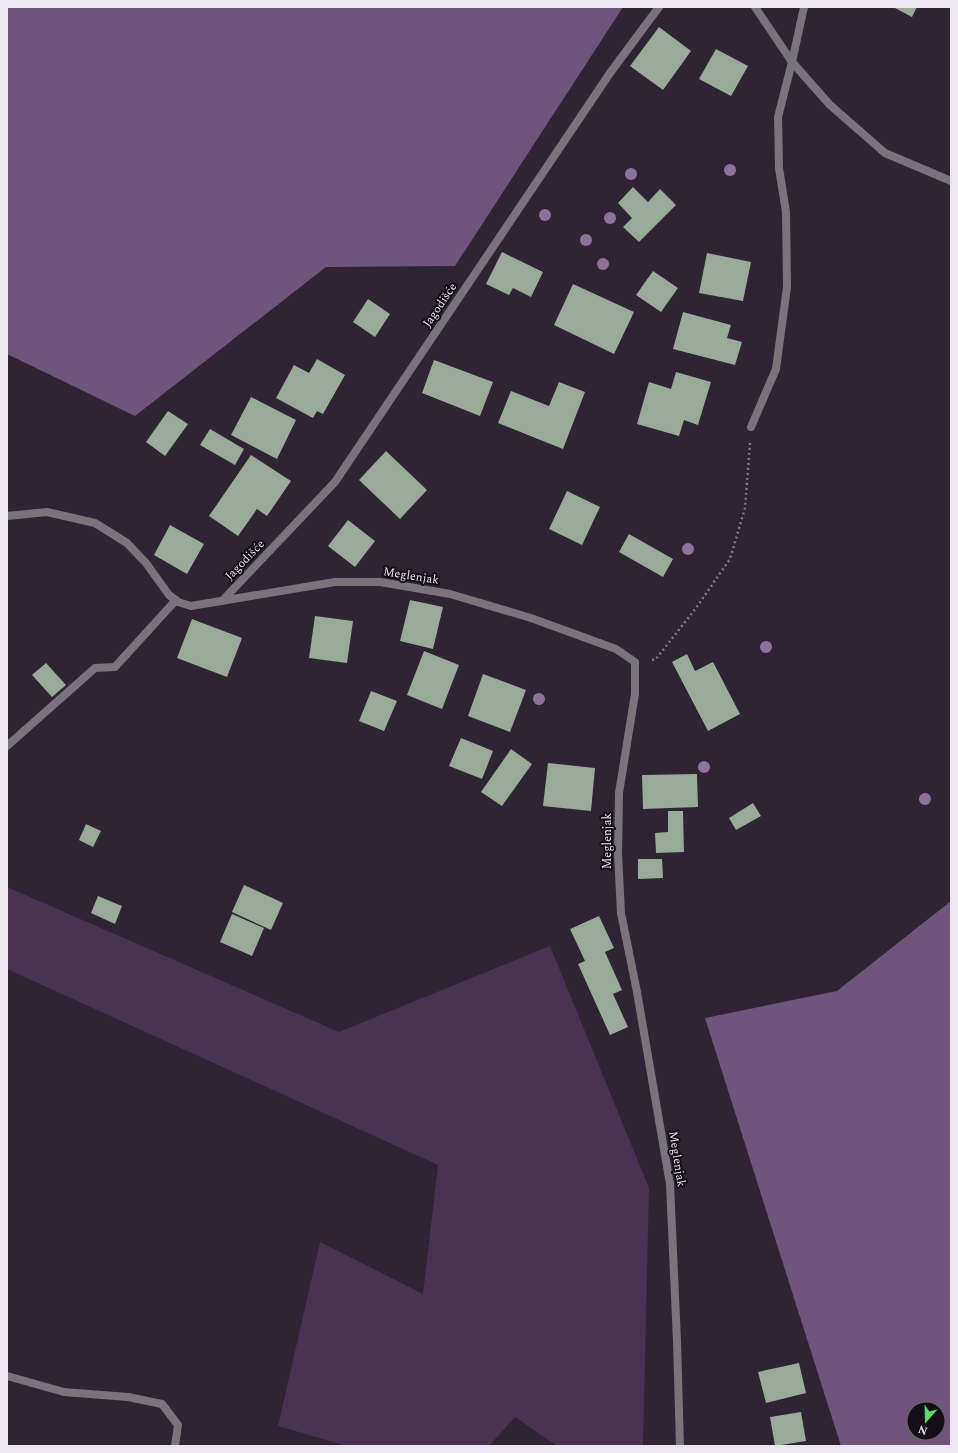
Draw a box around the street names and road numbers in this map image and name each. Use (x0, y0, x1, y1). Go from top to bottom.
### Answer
street label: Jagodišće (418, 279, 462, 331)
street label: Jagodišće (221, 535, 269, 585)
street label: Meglenjak (382, 562, 441, 590)
street label: Meglenjak (598, 813, 617, 869)
street label: Meglenjak (663, 1130, 691, 1189)

